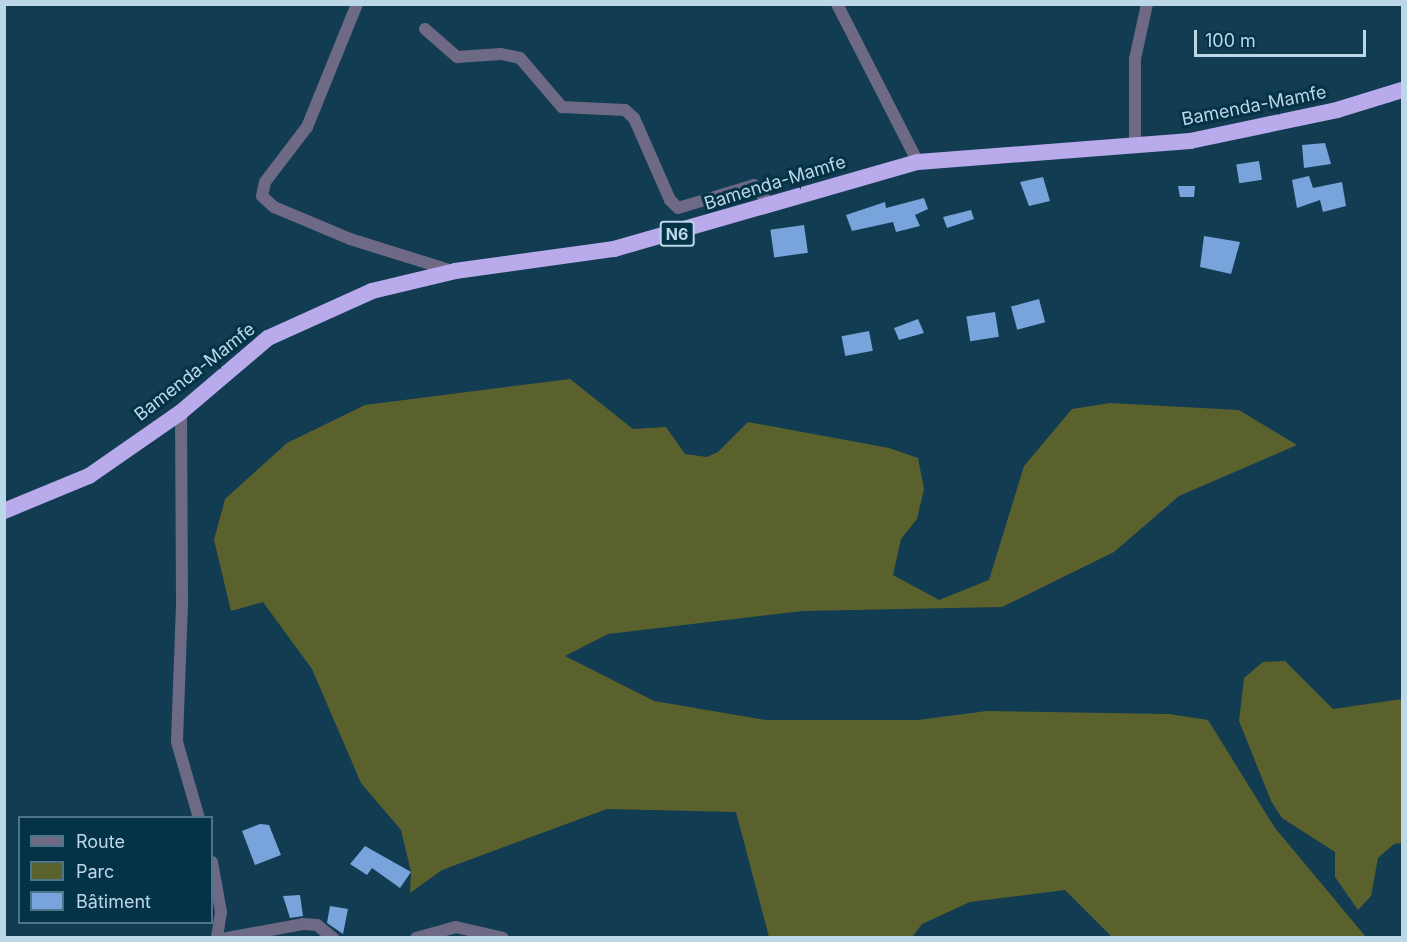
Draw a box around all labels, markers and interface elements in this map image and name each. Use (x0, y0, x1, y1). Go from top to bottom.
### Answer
scale bar (1197, 18, 1370, 56)
text: 100 m (1205, 30, 1256, 51)
street label: Bamenda-Mamfe (1180, 81, 1328, 131)
street label: Bamenda-Mamfe (702, 151, 848, 215)
road number: N6 (659, 221, 695, 247)
street label: Bamenda-Mamfe (130, 318, 260, 426)
legend (18, 816, 213, 924)
text: Route (76, 831, 125, 852)
text: Parc (76, 861, 114, 882)
text: Bâtiment (76, 891, 151, 912)

